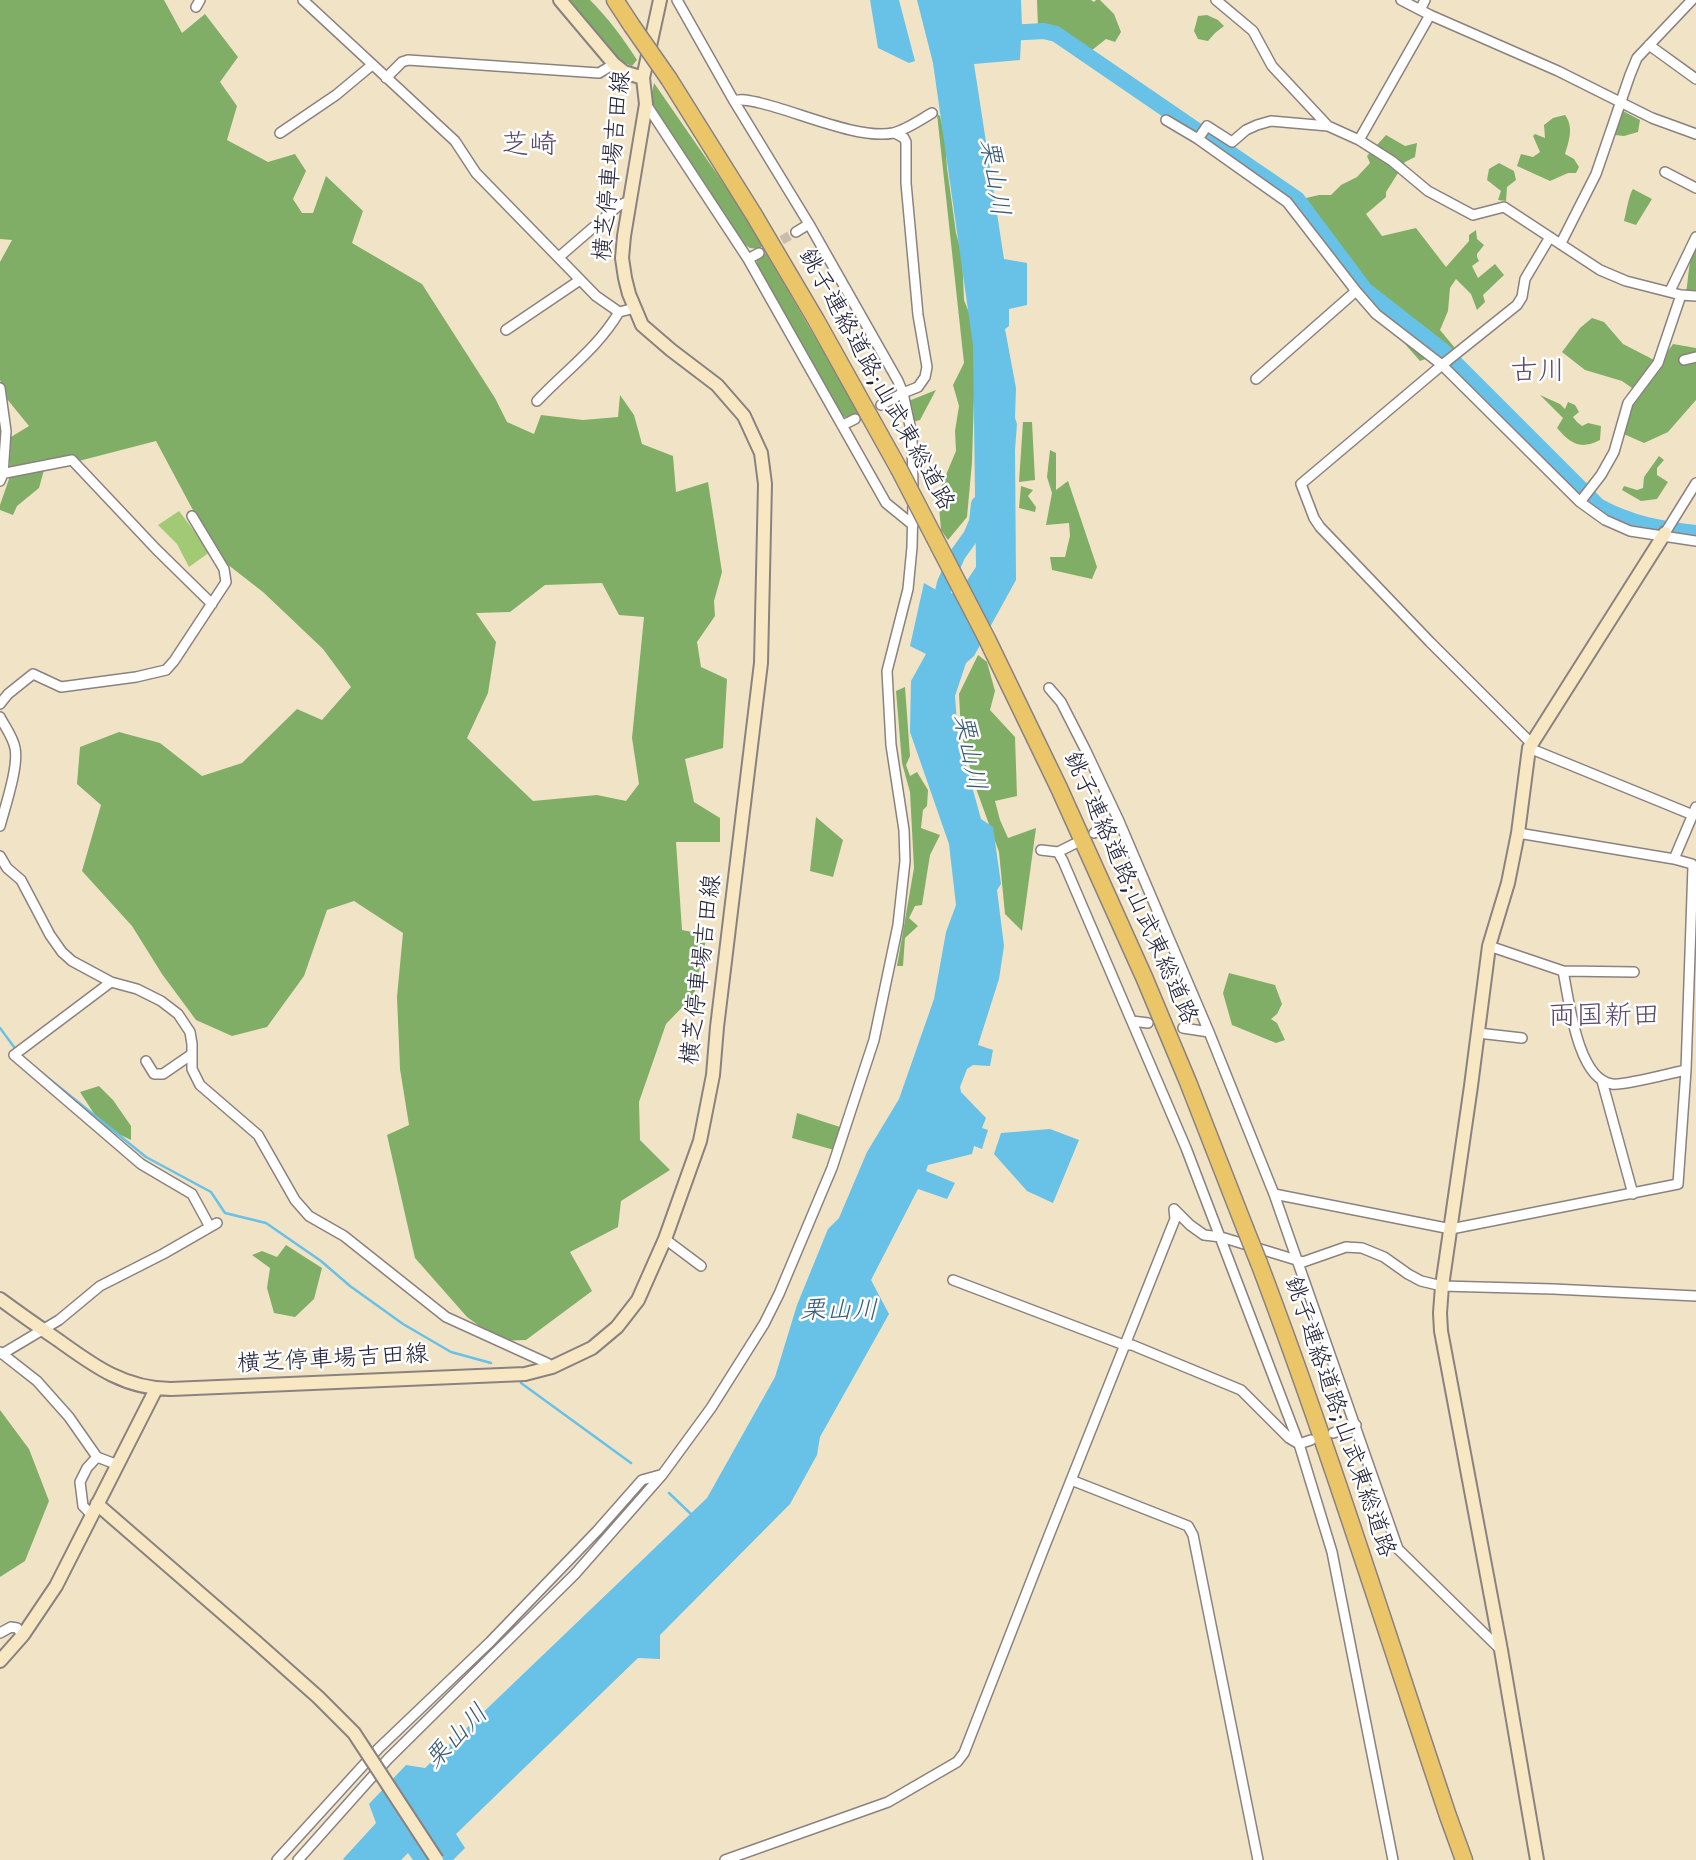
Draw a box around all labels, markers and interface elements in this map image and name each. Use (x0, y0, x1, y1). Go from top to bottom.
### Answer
street label: 横芝停車場吉田線 (591, 69, 639, 263)
district label: 芝崎 (501, 132, 557, 166)
water label: 栗山川 (969, 137, 1013, 219)
street label: 銚子連絡道路;山武東総道路 (790, 245, 958, 517)
district label: 古川 (1510, 358, 1566, 392)
water label: 栗山川 (943, 712, 989, 794)
street label: 銚子連絡道路;山武東総道路 (1055, 748, 1201, 1030)
street label: 横芝停車場吉田線 (678, 873, 730, 1067)
district label: 両国新田 (1548, 1003, 1660, 1037)
street label: 銚子連絡道路;山武東総道路 (1275, 1274, 1399, 1562)
water label: 栗山川 (800, 1298, 878, 1330)
street label: 横芝停車場吉田線 (236, 1343, 430, 1381)
water label: 栗山川 (421, 1700, 497, 1778)

